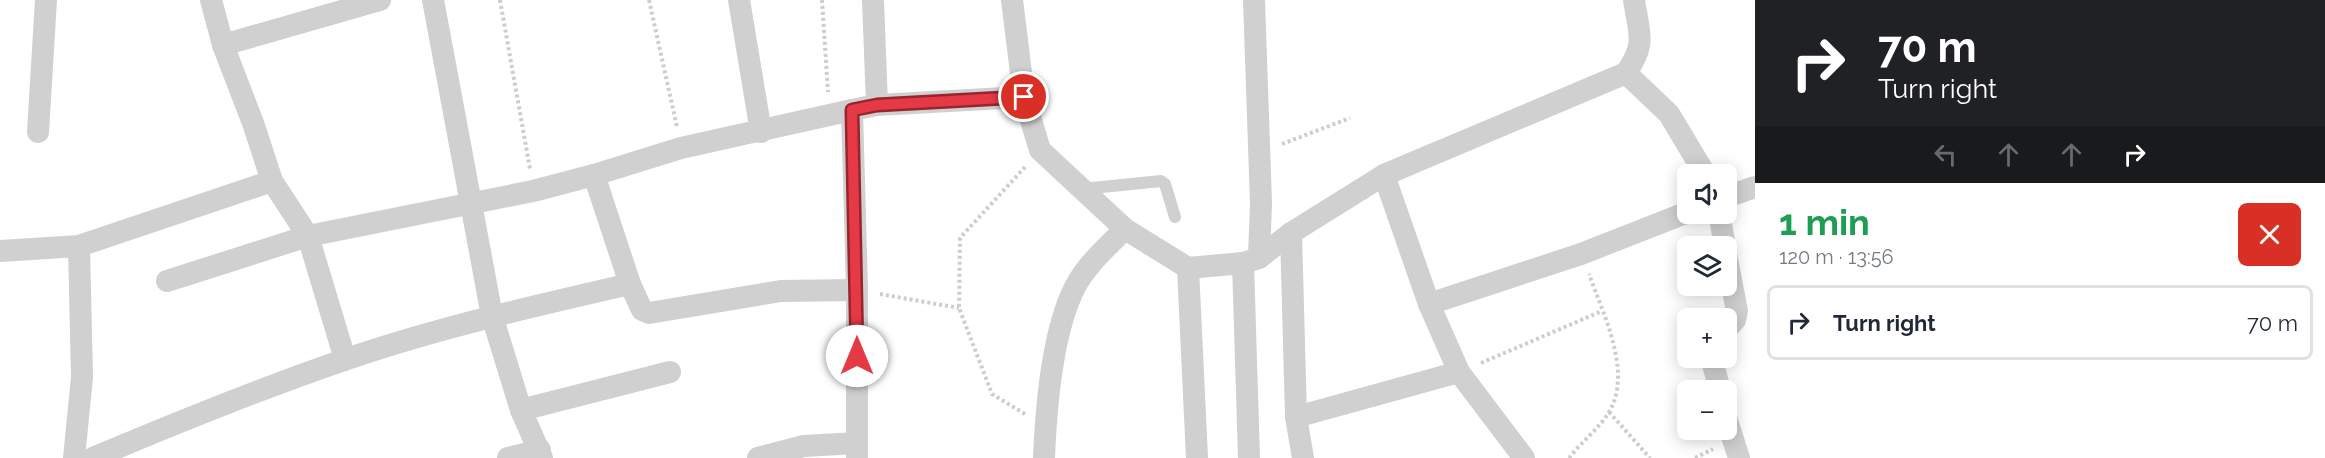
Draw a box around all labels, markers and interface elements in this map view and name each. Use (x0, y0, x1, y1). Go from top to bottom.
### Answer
text: 70 m (1878, 23, 1977, 72)
icon: right (1779, 24, 1857, 102)
pin (998, 71, 1049, 122)
text: Turn right (1878, 73, 1997, 104)
icon: arrive (1007, 80, 1040, 113)
icon: left (1929, 138, 1962, 171)
icon: ahead (1992, 138, 2025, 171)
icon: ahead (2055, 138, 2088, 171)
icon: right (2118, 138, 2151, 171)
map controls (1677, 164, 1737, 440)
button: sound (1677, 164, 1737, 224)
text: 1 min (1779, 201, 1870, 243)
button: close (2238, 203, 2301, 266)
button: layers (1677, 236, 1737, 296)
text: 120 m · 13:56 (1779, 245, 1894, 269)
icon: right (1782, 306, 1815, 339)
button: + (1677, 308, 1737, 368)
text: Turn right (1833, 310, 1936, 336)
text: 70 m (2247, 310, 2298, 336)
position arrow (825, 324, 889, 388)
button: − (1677, 380, 1737, 440)

